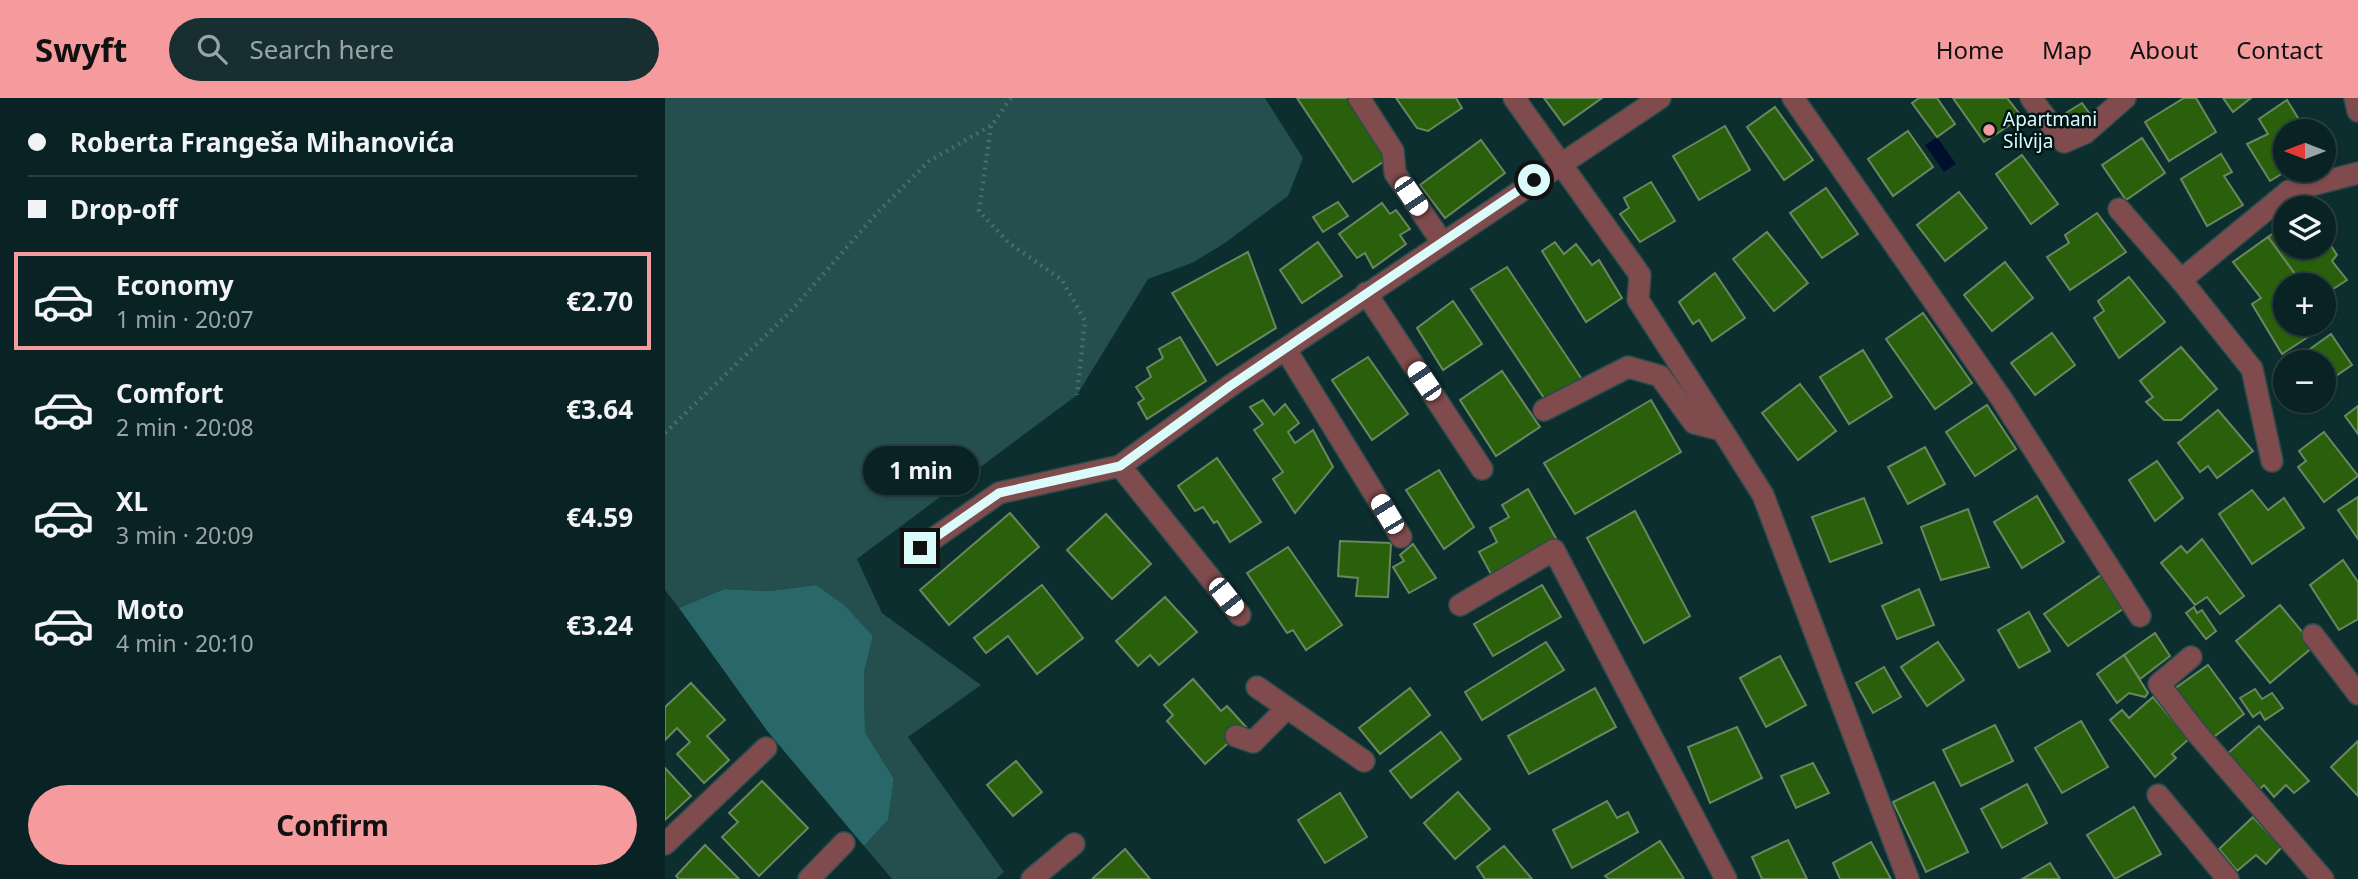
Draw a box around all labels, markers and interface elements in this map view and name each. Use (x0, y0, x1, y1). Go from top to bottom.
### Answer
search box (169, 18, 659, 81)
text: Swyft (35, 27, 127, 72)
icon: search (193, 30, 231, 68)
text: Search here (249, 31, 394, 67)
text: Home (1936, 33, 2004, 66)
text: Map (2042, 33, 2092, 66)
text: About (2130, 33, 2198, 66)
text: Contact (2236, 33, 2323, 66)
place label: Apartmani Silvija (2003, 106, 2097, 154)
north arrow (2273, 119, 2336, 182)
map controls (2273, 119, 2336, 413)
marker: Apartmani Silvija (1981, 122, 1997, 138)
text: Roberta Frangeša Mihanovića (70, 124, 455, 160)
route start (1518, 164, 1550, 196)
car (1391, 173, 1432, 219)
text: Drop-off (70, 191, 177, 227)
button: layers (2273, 196, 2336, 259)
text: Economy (116, 267, 234, 303)
icon: car (32, 270, 95, 333)
button: + (2273, 273, 2336, 336)
text: €2.70 (566, 283, 633, 319)
text: 1 min · 20:07 (116, 303, 254, 335)
button: − (2273, 350, 2336, 413)
car (1404, 358, 1445, 404)
text: Comfort (116, 375, 224, 411)
icon: car (32, 378, 95, 441)
text: €3.64 (566, 391, 633, 427)
text: 2 min · 20:08 (116, 411, 254, 443)
callout: 1 min (862, 447, 978, 496)
text: 1 min (889, 454, 953, 486)
text: XL (116, 483, 148, 519)
icon: car (32, 486, 95, 549)
car (1368, 491, 1407, 537)
text: €4.59 (566, 499, 633, 535)
text: 3 min · 20:09 (116, 519, 254, 551)
route end (904, 532, 936, 564)
car (1205, 574, 1248, 620)
text: Moto (116, 591, 184, 627)
icon: car (32, 594, 95, 657)
text: €3.24 (566, 607, 633, 643)
text: 4 min · 20:10 (116, 627, 254, 659)
button: Confirm (28, 785, 637, 865)

